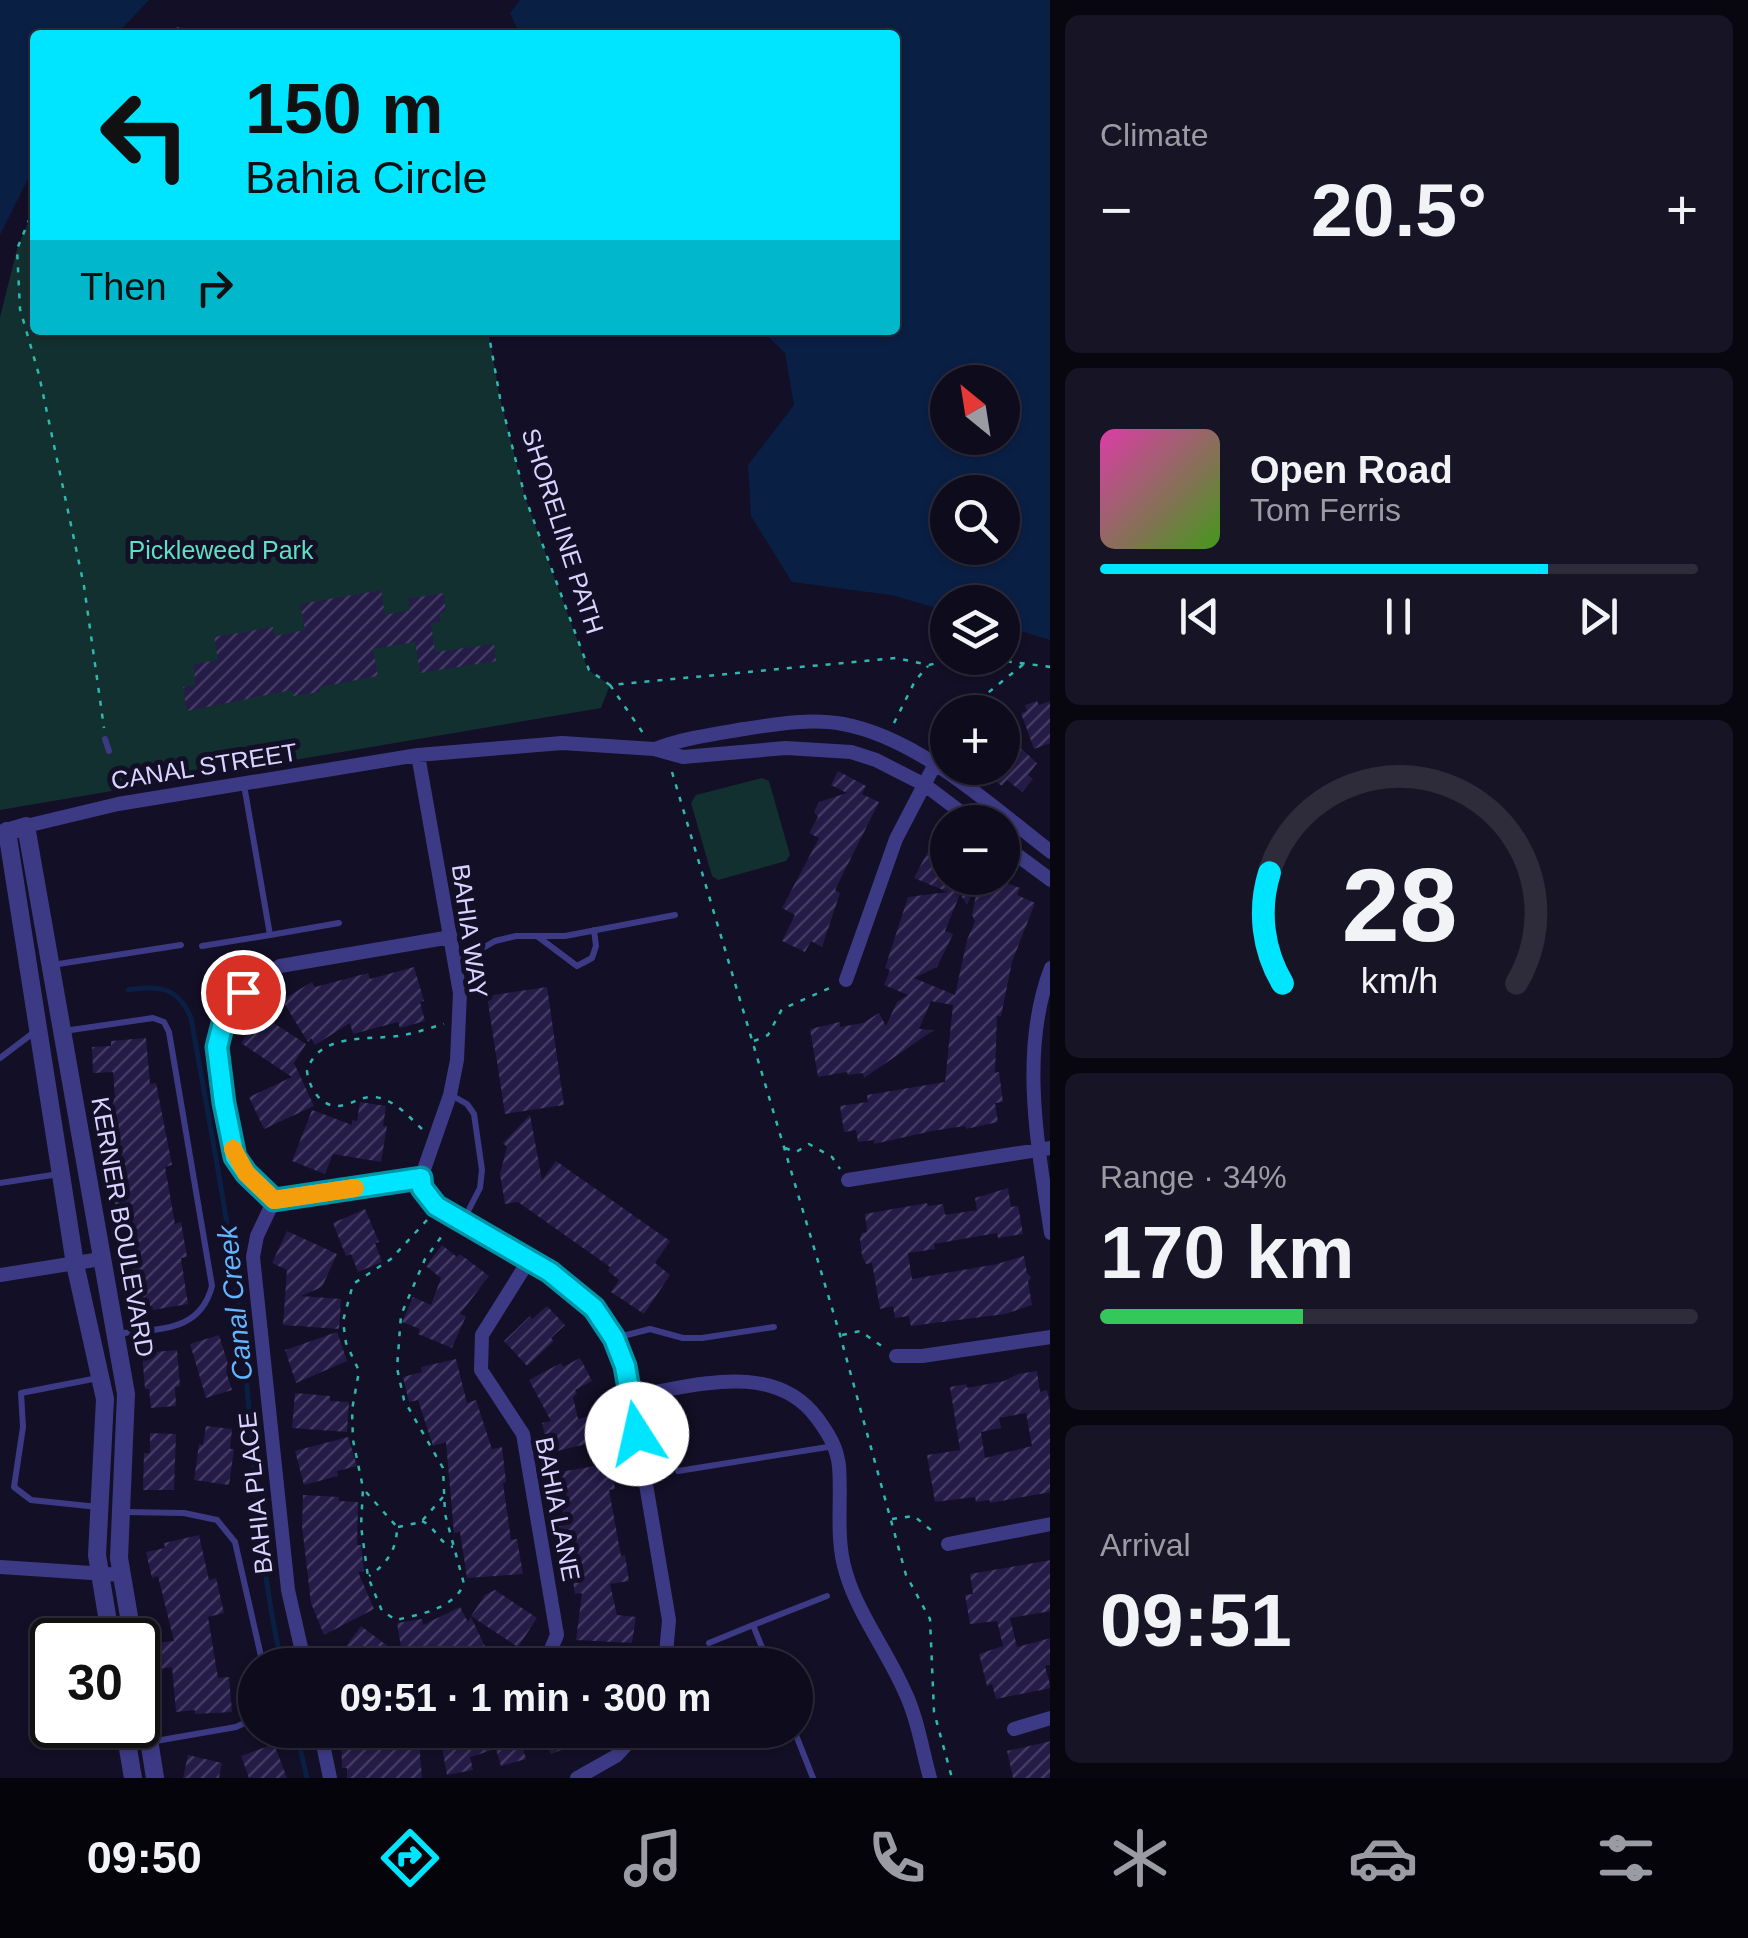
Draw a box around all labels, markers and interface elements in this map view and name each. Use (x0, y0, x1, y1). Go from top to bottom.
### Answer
icon: left (80, 70, 210, 200)
text: 150 m (245, 70, 443, 148)
text: Climate (1100, 117, 1208, 153)
text: Bahia Circle (245, 152, 488, 203)
text: 20.5° (1311, 168, 1487, 252)
text: − (1100, 179, 1132, 241)
text: + (1666, 179, 1698, 241)
icon: right (187, 260, 242, 315)
text: Then (80, 266, 167, 308)
north arrow (930, 365, 1020, 455)
map controls (930, 365, 1020, 895)
street label: SHORELINE PATH (517, 425, 609, 637)
text: Open Road (1250, 449, 1453, 491)
button: search (930, 475, 1020, 565)
text: Tom Ferris (1250, 492, 1401, 528)
park label: Pickleweed Park (129, 536, 314, 564)
button: layers (930, 585, 1020, 675)
icon: previous (1172, 589, 1227, 644)
icon: pause (1371, 589, 1426, 644)
icon: next (1571, 589, 1626, 644)
button: + (930, 695, 1020, 785)
street label: CANAL STREET (109, 737, 299, 795)
button: − (930, 805, 1020, 895)
text: 28 (1341, 847, 1457, 963)
street label: BAHIA WAY (447, 862, 493, 1000)
pin (201, 950, 286, 1035)
text: km/h (1360, 961, 1438, 1001)
icon: arrive (216, 965, 271, 1020)
street label: KERNER BOULEVARD (86, 1095, 160, 1359)
text: Range · 34% (1100, 1159, 1287, 1195)
text: 170 km (1100, 1210, 1354, 1294)
water label: Canal Creek (211, 1222, 259, 1382)
position arrow (585, 1382, 689, 1486)
street label: BAHIA PLACE (233, 1411, 277, 1575)
street label: BAHIA LANE (530, 1435, 586, 1583)
text: Arrival (1100, 1527, 1191, 1563)
text: 09:51 (1100, 1578, 1292, 1662)
speed limit sign: 30 (30, 1618, 160, 1748)
text: 09:51 · 1 min · 300 m (340, 1677, 711, 1719)
icon: directions (375, 1823, 445, 1893)
icon: music (618, 1823, 688, 1893)
icon: phone (862, 1823, 932, 1893)
icon: climate (1105, 1823, 1175, 1893)
icon: car (1348, 1823, 1418, 1893)
icon: filters (1591, 1823, 1661, 1893)
text: 09:50 (87, 1832, 202, 1883)

